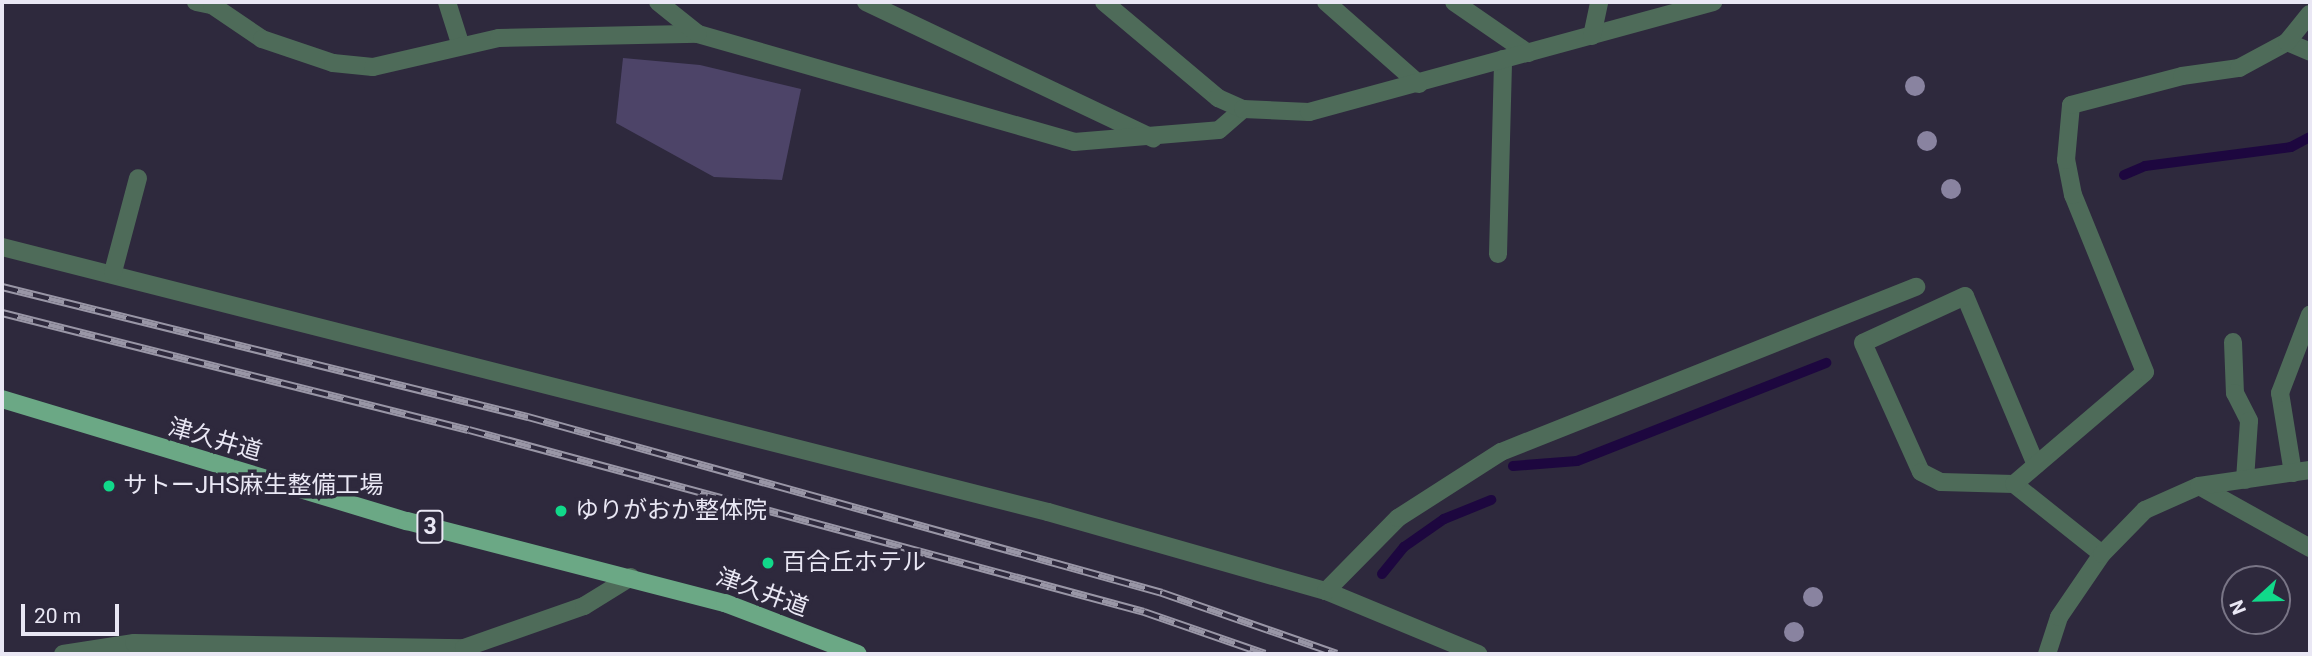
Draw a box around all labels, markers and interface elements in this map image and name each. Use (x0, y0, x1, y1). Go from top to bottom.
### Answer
street label: 津久井道 (165, 413, 265, 467)
place label: サトーJHS麻生整備工場 (123, 472, 384, 500)
marker: サトーJHS麻生整備工場 (101, 478, 117, 494)
place label: ゆりがおか整体院 (575, 497, 767, 525)
marker: ゆりがおか整体院 (553, 503, 569, 519)
road number: 3 (416, 508, 444, 547)
place label: 百合丘ホテル (782, 549, 926, 577)
marker: 百合丘ホテル (760, 555, 776, 571)
street label: 津久井道 (712, 563, 812, 623)
north arrow (2221, 565, 2291, 635)
scale bar (24, 590, 122, 634)
text: N (2225, 597, 2251, 618)
text: 20 m (34, 604, 81, 628)

